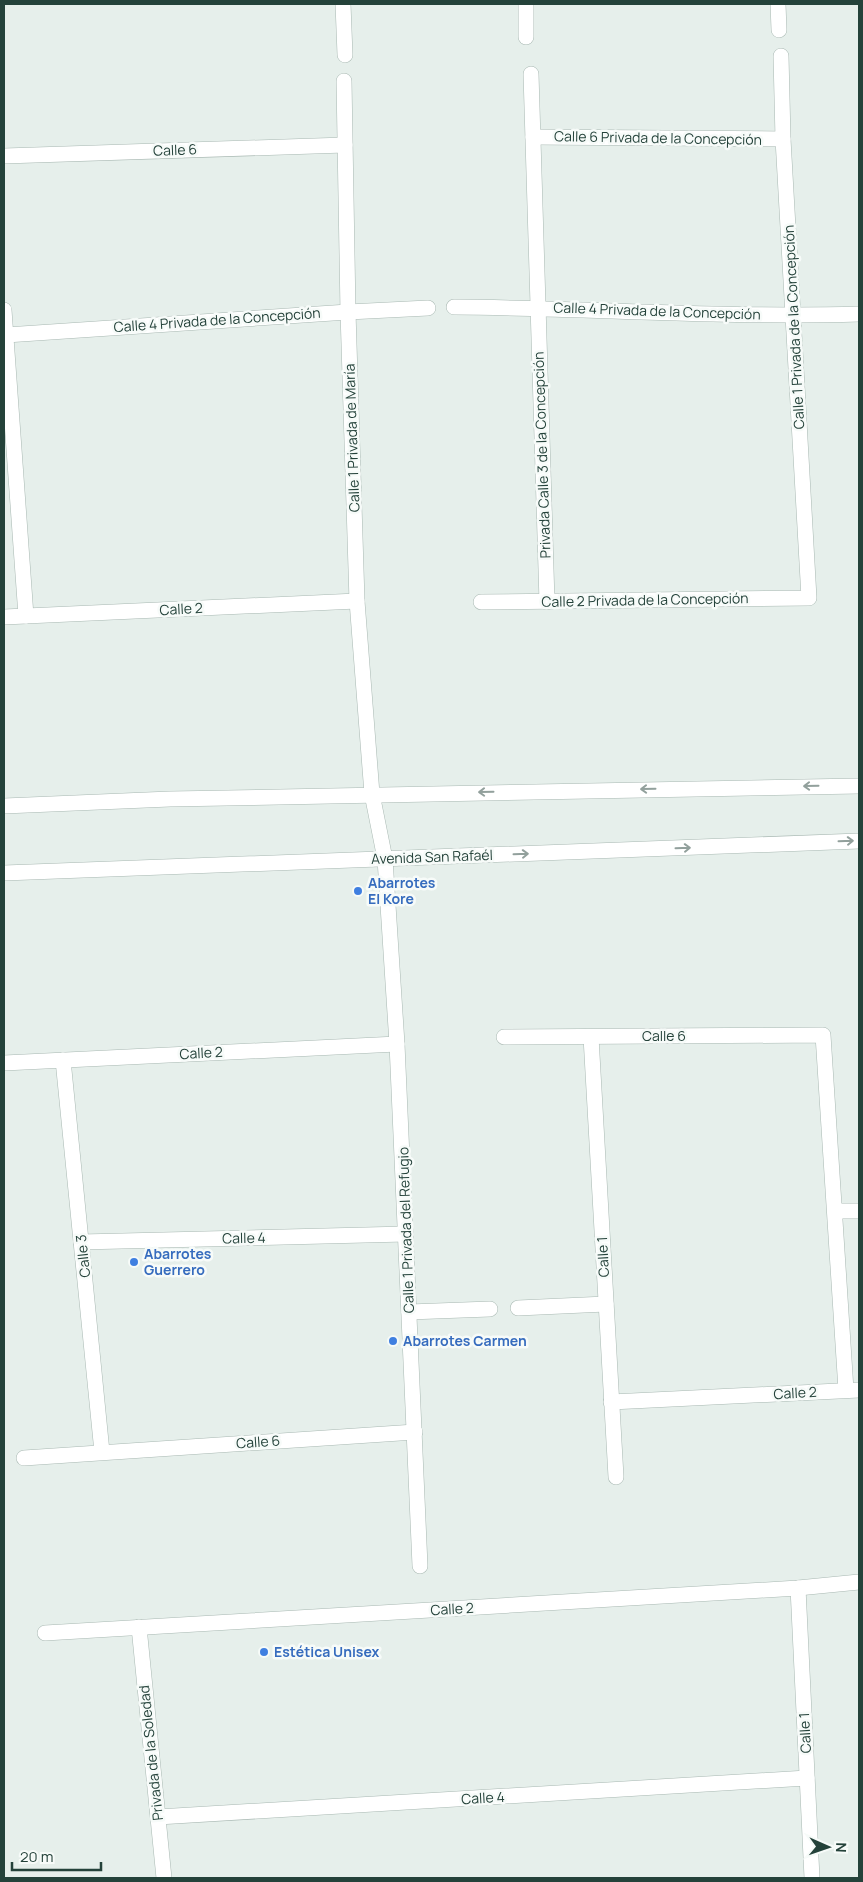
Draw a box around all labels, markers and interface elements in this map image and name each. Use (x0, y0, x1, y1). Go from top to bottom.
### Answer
street label: Calle 6 Privada de la Concepción (554, 126, 762, 149)
street label: Calle 6 (153, 139, 197, 160)
street label: Calle 1 Privada de la Concepción (779, 224, 808, 430)
street label: Calle 4 Privada de la Concepción (553, 297, 761, 324)
street label: Calle 4 Privada de la Concepción (113, 303, 321, 336)
street label: Privada Calle 3 de la Concepción (528, 351, 555, 559)
street label: Calle 1 Privada de María (339, 363, 364, 513)
street label: Calle 2 Privada de la Concepción (541, 588, 749, 611)
street label: Calle 2 (159, 598, 203, 619)
one-way arrow (803, 782, 819, 791)
one-way arrow (640, 784, 656, 794)
one-way arrow (478, 787, 494, 797)
one-way arrow (837, 837, 853, 846)
one-way arrow (675, 843, 691, 852)
street label: Avenida San Rafaél (371, 845, 493, 868)
one-way arrow (512, 849, 529, 859)
place label: Abarrotes El Kore (368, 873, 436, 908)
marker: Abarrotes El Kore (352, 885, 364, 897)
street label: Calle 6 (642, 1026, 686, 1045)
street label: Calle 2 (179, 1042, 223, 1063)
street label: Calle 1 Privada del Refugio (393, 1147, 418, 1313)
street label: Calle 4 (222, 1228, 266, 1247)
street label: Calle 3 (71, 1234, 94, 1278)
street label: Calle 1 (592, 1236, 613, 1278)
place label: Abarrotes Guerrero (144, 1244, 212, 1279)
marker: Abarrotes Guerrero (128, 1256, 140, 1268)
place label: Abarrotes Carmen (403, 1331, 527, 1350)
marker: Abarrotes Carmen (387, 1335, 399, 1347)
street label: Calle 2 (773, 1382, 817, 1403)
street label: Calle 6 (235, 1430, 281, 1453)
street label: Calle 2 (430, 1598, 474, 1619)
place label: Estética Unisex (274, 1642, 380, 1661)
marker: Estética Unisex (258, 1646, 270, 1658)
street label: Privada de la Soledad (134, 1684, 167, 1822)
street label: Calle 1 (794, 1712, 815, 1754)
street label: Calle 4 (461, 1787, 505, 1808)
north arrow (803, 1822, 853, 1872)
scale bar (12, 1840, 101, 1872)
text: N (832, 1842, 851, 1853)
text: 20 m (20, 1846, 53, 1867)

